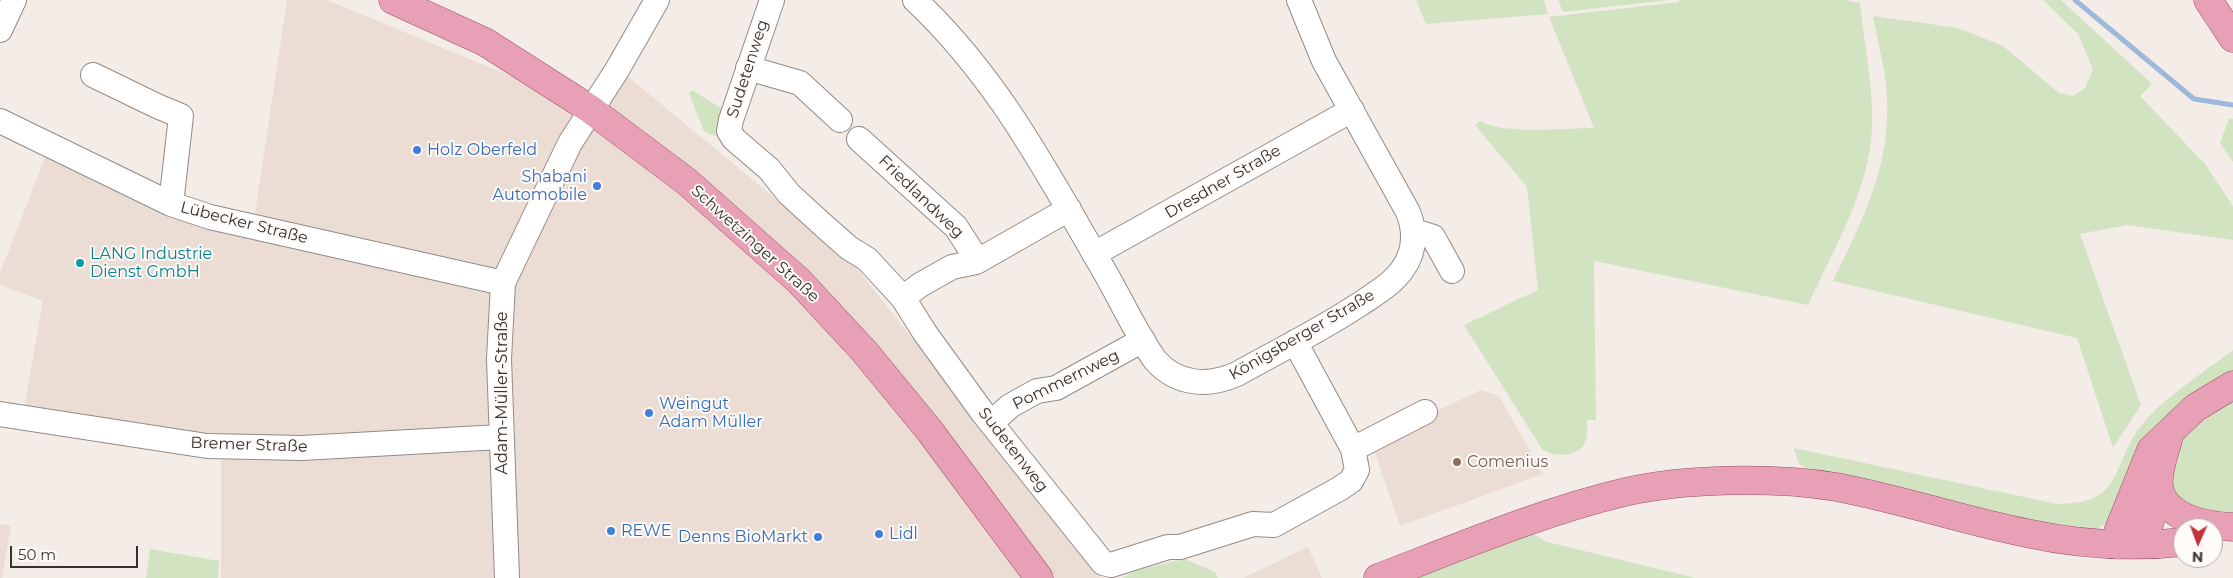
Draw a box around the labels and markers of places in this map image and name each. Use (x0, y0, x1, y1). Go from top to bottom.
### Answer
place label: Holz Oberfeld (427, 140, 537, 160)
marker: Holz Oberfeld (411, 144, 423, 156)
place label: Shabani Automobile (493, 167, 587, 205)
marker: Shabani Automobile (591, 180, 603, 192)
place label: LANG Industrie Dienst GmbH (90, 244, 212, 282)
marker: LANG Industrie Dienst GmbH (74, 257, 86, 269)
place label: Weingut Adam Müller (659, 394, 763, 432)
marker: Weingut Adam Müller (643, 407, 655, 419)
place label: Comenius (1467, 452, 1548, 472)
marker: Comenius (1451, 456, 1463, 468)
place label: REWE (621, 521, 671, 541)
place label: Lidl (889, 524, 918, 544)
marker: REWE (605, 525, 617, 537)
place label: Denns BioMarkt (678, 527, 808, 547)
marker: Lidl (873, 528, 885, 540)
marker: Denns BioMarkt (812, 531, 824, 543)

